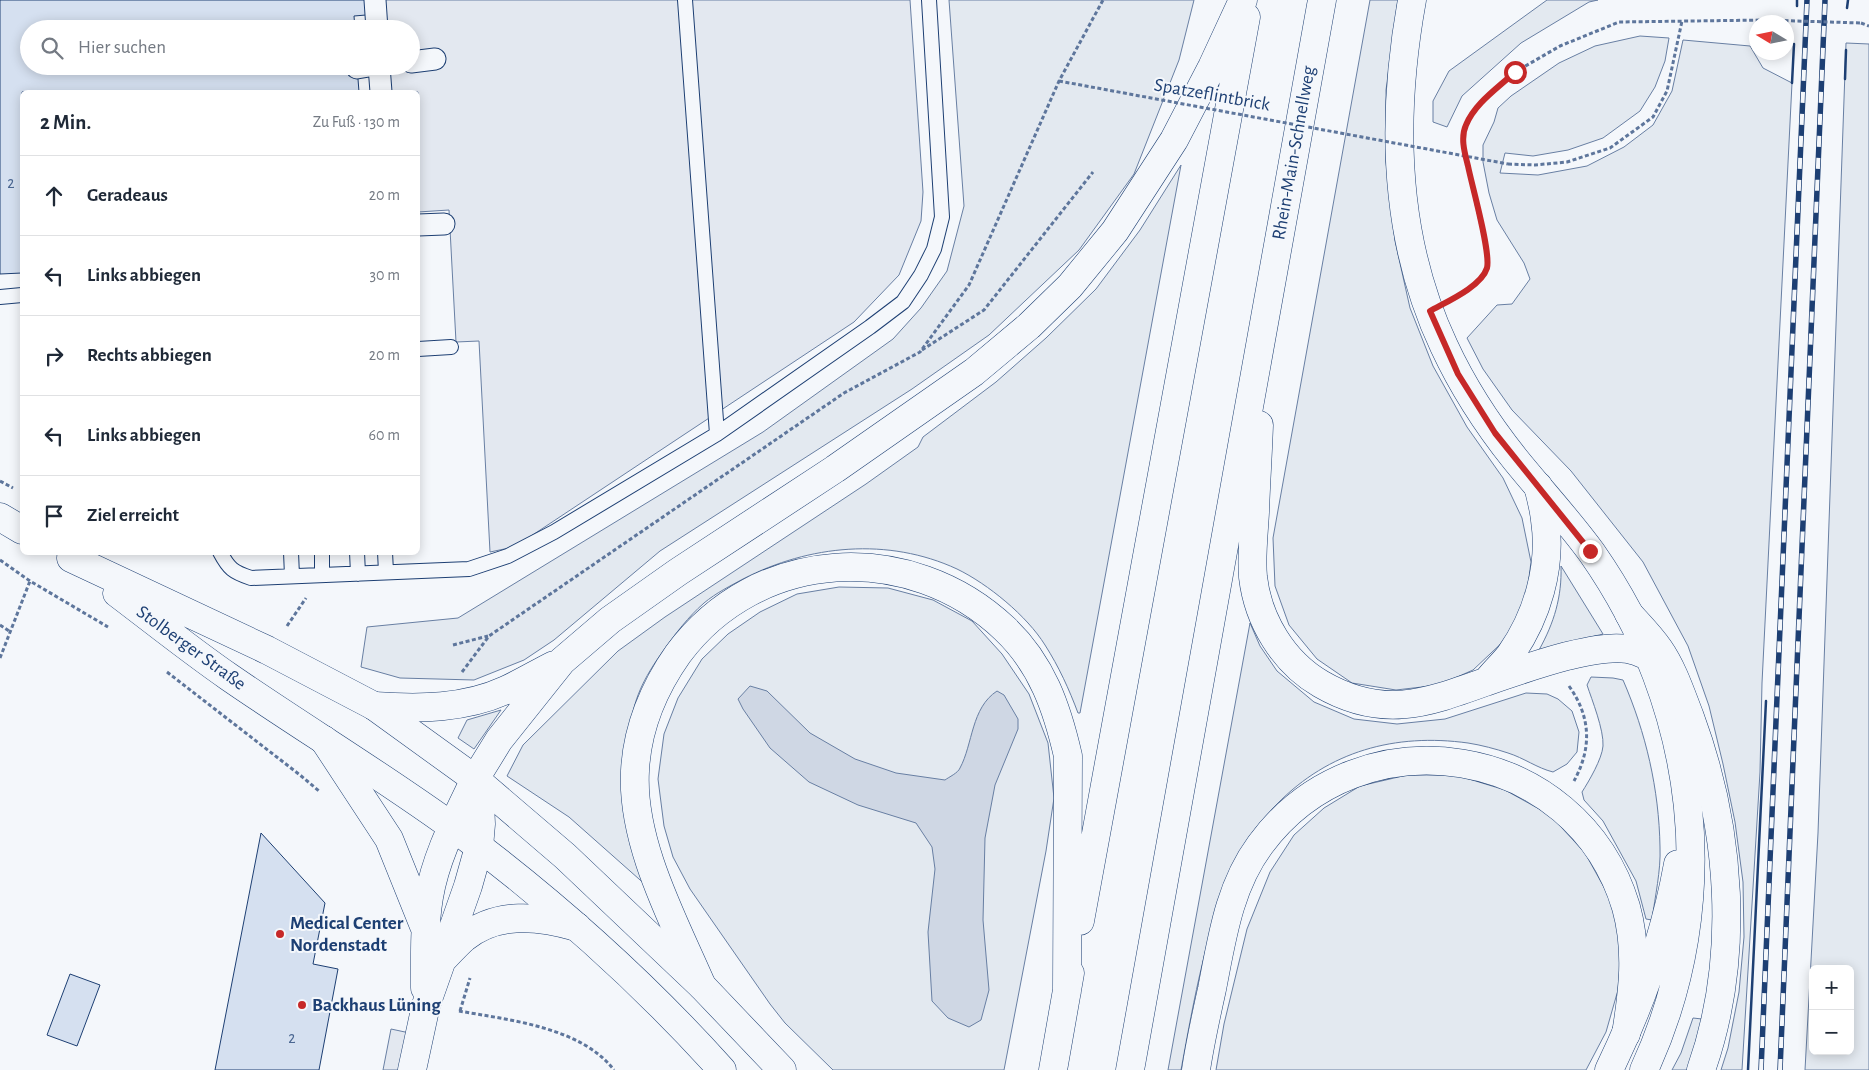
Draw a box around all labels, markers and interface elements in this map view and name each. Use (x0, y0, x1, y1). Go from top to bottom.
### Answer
north arrow (1749, 15, 1794, 60)
search box (20, 20, 420, 75)
icon: search (38, 34, 66, 62)
text: Hier suchen (78, 38, 166, 57)
route start (1504, 61, 1527, 84)
street label: Rhein-Main-Schnellweg (1269, 64, 1319, 241)
street label: Spatzeflintbrick (1153, 75, 1272, 115)
text: 2 Min. (40, 112, 91, 133)
text: Zu Fuß · 130 m (313, 114, 400, 130)
house number: 2 (7, 175, 15, 191)
icon: ahead (40, 182, 68, 210)
text: Geradeaus (87, 186, 168, 205)
text: 20 m (369, 187, 400, 203)
icon: left (40, 262, 68, 290)
text: Links abbiegen (87, 266, 201, 285)
text: 30 m (370, 267, 400, 283)
icon: right (40, 342, 68, 370)
text: Rechts abbiegen (87, 346, 212, 365)
text: 20 m (369, 347, 400, 363)
icon: left (40, 422, 68, 450)
text: Links abbiegen (87, 426, 201, 445)
text: 60 m (369, 427, 400, 443)
icon: arrive (40, 502, 68, 530)
text: Ziel erreicht (87, 506, 179, 525)
route end (1579, 540, 1602, 563)
street label: Stolberger Straße (133, 602, 249, 694)
place label: Medical Center Nordenstadt (290, 914, 404, 955)
marker: Medical Center Nordenstadt (274, 928, 286, 940)
map controls (1809, 965, 1854, 1055)
button: + (1809, 965, 1854, 1010)
place label: Backhaus Lüning (312, 996, 441, 1015)
marker: Backhaus Lüning (296, 999, 308, 1011)
button: − (1809, 1010, 1854, 1055)
house number: 2 (288, 1030, 296, 1046)

